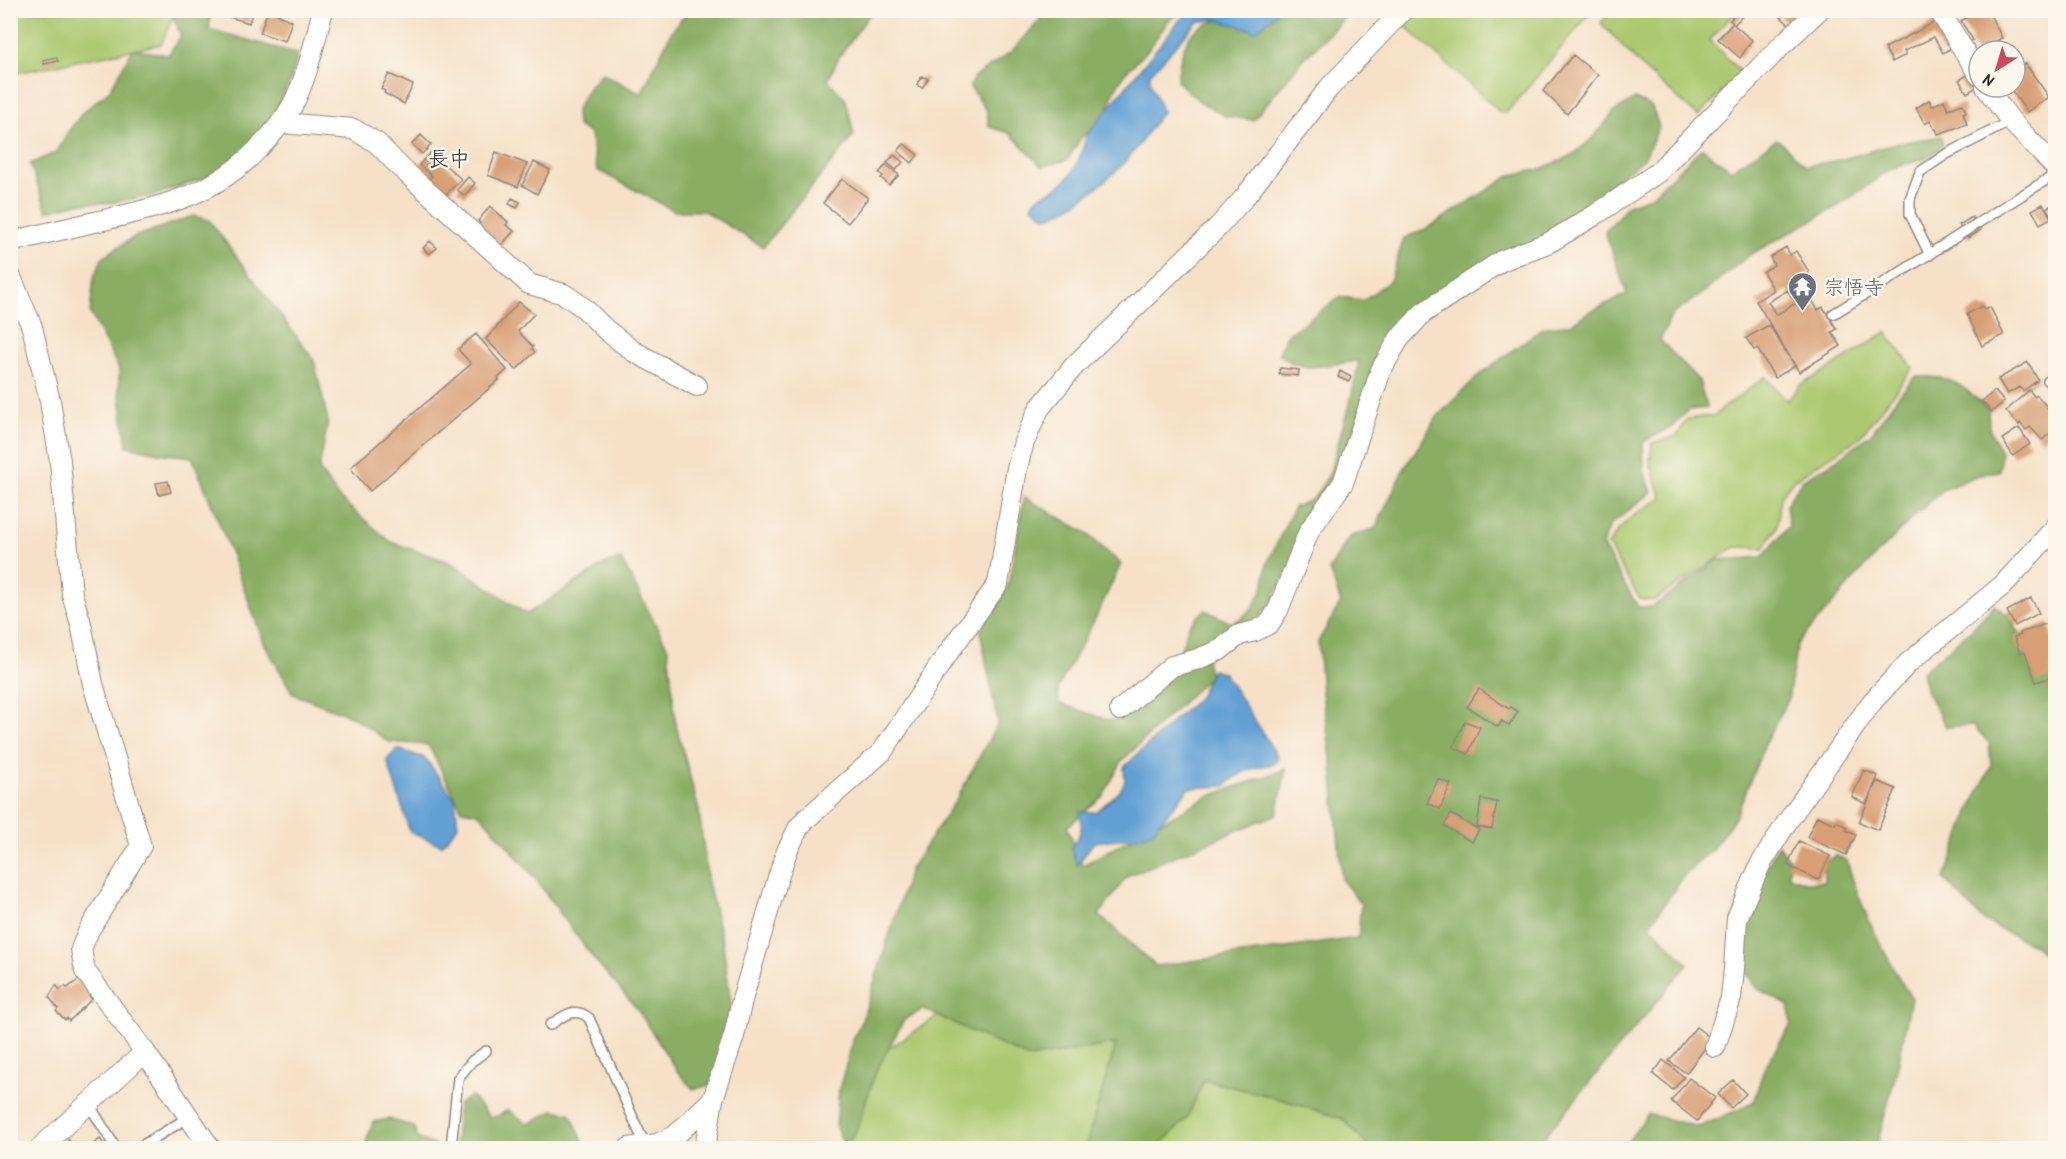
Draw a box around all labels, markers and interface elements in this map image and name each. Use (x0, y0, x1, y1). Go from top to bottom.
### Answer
north arrow (1967, 39, 2027, 99)
text: N (1978, 69, 1998, 92)
district label: 長中 (428, 144, 470, 173)
temple icon: 宗悟寺 (1787, 270, 1819, 312)
place label: 宗悟寺 (1824, 273, 1884, 300)

